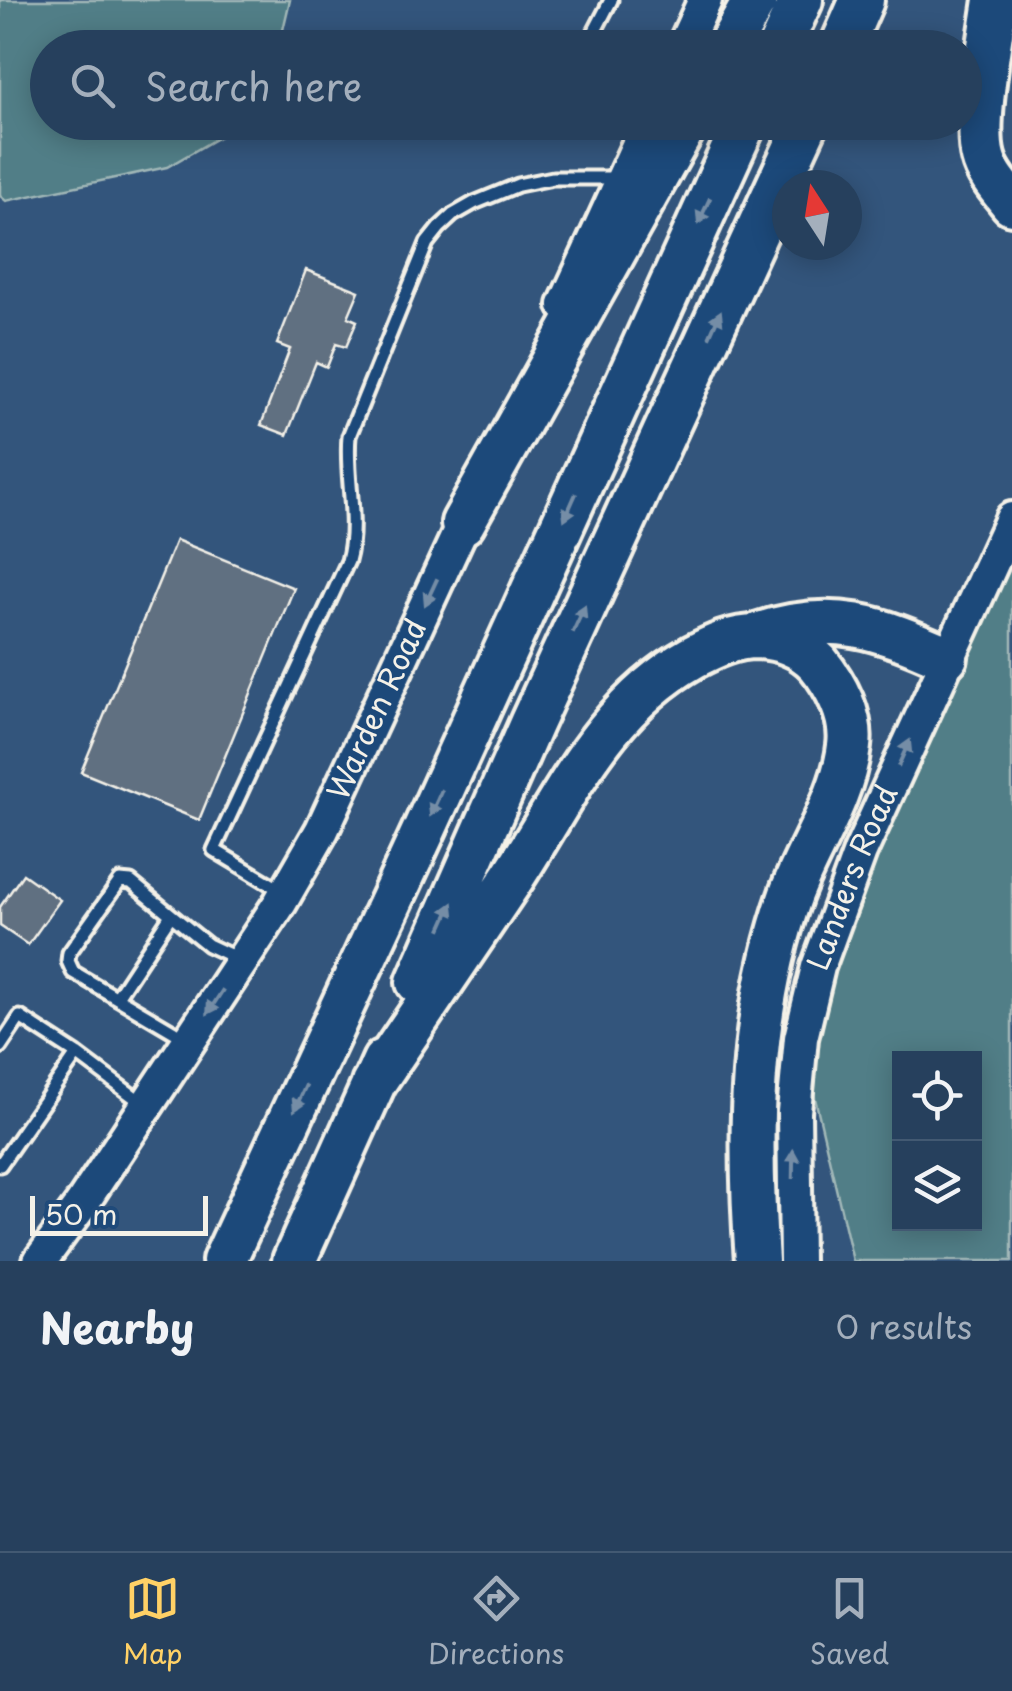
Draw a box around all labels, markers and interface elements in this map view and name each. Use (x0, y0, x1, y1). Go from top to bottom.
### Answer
search box (30, 30, 982, 140)
text: Search here (145, 57, 362, 114)
icon: search (65, 58, 120, 113)
north arrow (772, 170, 862, 260)
one-way arrow (696, 197, 713, 226)
one-way arrow (707, 309, 724, 338)
one-way arrow (562, 492, 578, 522)
one-way arrow (423, 578, 440, 607)
one-way arrow (571, 604, 588, 633)
street label: Warden Road (314, 611, 437, 806)
one-way arrow (896, 738, 912, 768)
street label: Landers Road (794, 777, 908, 976)
one-way arrow (428, 789, 445, 818)
one-way arrow (439, 901, 455, 931)
one-way arrow (206, 989, 224, 1016)
map controls (892, 1051, 982, 1231)
button: locate (892, 1051, 982, 1141)
one-way arrow (291, 1084, 308, 1113)
button: layers (892, 1141, 982, 1231)
one-way arrow (786, 1147, 802, 1179)
scale bar (30, 1191, 208, 1236)
text: 50 m (45, 1192, 118, 1235)
text: Nearby (40, 1295, 194, 1358)
text: 0 results (836, 1302, 972, 1350)
tab: Map (123, 1571, 183, 1674)
tab: Directions (428, 1571, 564, 1674)
tab: Saved (810, 1571, 889, 1674)

